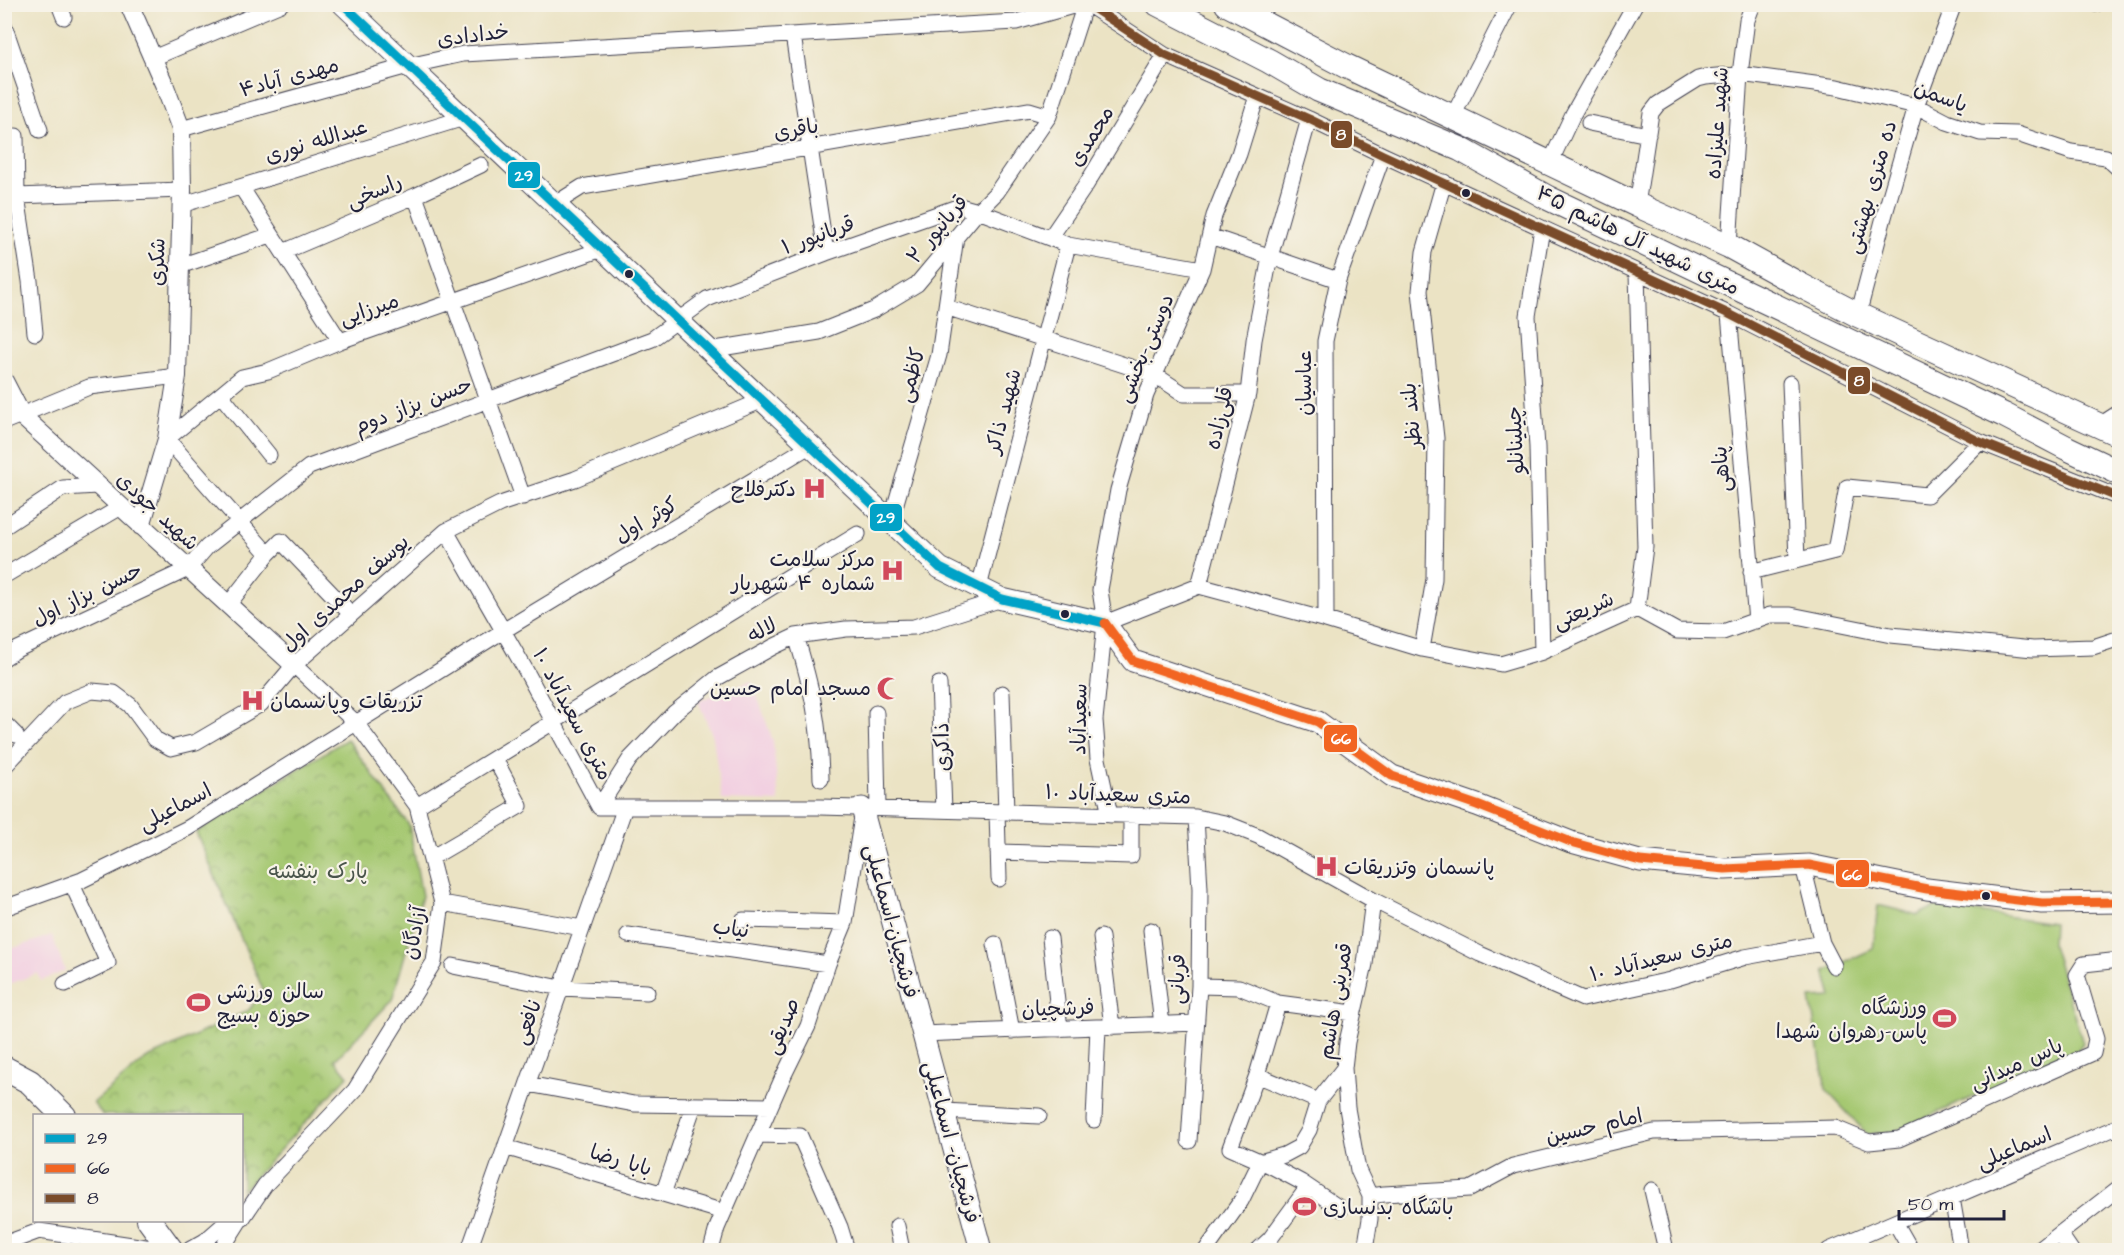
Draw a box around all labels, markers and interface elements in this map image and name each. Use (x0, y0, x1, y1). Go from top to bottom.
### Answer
street label: خدادادی (435, 17, 511, 54)
street label: مهدی آباد۴ (236, 50, 342, 105)
street label: شهید علیزاده (1699, 66, 1736, 180)
street label: یاسمن (1910, 73, 1972, 120)
street label: محمدی (1061, 100, 1121, 172)
street label: باقری (771, 111, 821, 148)
street label: عبدالله نوری (261, 112, 371, 171)
street label: ده متری بهشتی (1839, 117, 1904, 257)
line badge: 8 (1330, 120, 1353, 149)
text: 8 (1336, 124, 1347, 146)
line badge: 29 (507, 161, 541, 189)
text: 29 (514, 165, 533, 187)
street label: راسخی (342, 167, 407, 216)
street label: ۴۵ متری شهید آل هاشم (1531, 178, 1744, 303)
unlabelled marker (1460, 187, 1472, 199)
street label: قربانپور ۲ (900, 188, 975, 270)
street label: قربانپور ۱ (778, 209, 859, 262)
street label: شکری (143, 238, 172, 287)
unlabelled marker (623, 268, 635, 280)
street label: میرزایی (336, 286, 403, 333)
street label: دوستی-بخشی (1110, 289, 1181, 407)
street label: کاظمی (890, 344, 933, 406)
street label: عباسیان (1290, 350, 1319, 416)
street label: شهید ذاکر (978, 365, 1029, 459)
line badge: 8 (1847, 366, 1871, 395)
street label: حسن بزاز دوم (350, 370, 477, 442)
text: 8 (1854, 370, 1865, 392)
street label: بلند نظر (1394, 382, 1429, 452)
street label: قلی‌زاده (1198, 384, 1241, 453)
street label: چیلینانلو (1499, 405, 1532, 476)
street label: پناهی (1705, 445, 1738, 493)
street label: شهید جودی (110, 465, 206, 557)
place label: دکترفلاح (731, 475, 796, 504)
hospital icon: دکترفلاح (801, 476, 827, 502)
street label: کوثر اول (609, 490, 683, 551)
line badge: 29 (869, 503, 903, 532)
text: 29 (876, 507, 895, 529)
street label: یوسف محمدی اول (275, 528, 416, 659)
place label: مرکز سلامت شماره ۴ شهریار (729, 545, 875, 598)
street label: حسن بزاز اول (27, 555, 147, 634)
hospital icon: مرکز سلامت شماره ۴ شهریار (880, 558, 906, 584)
street label: شریعتی (1548, 584, 1619, 637)
unlabelled marker (1059, 608, 1071, 620)
street label: لاله (743, 611, 782, 650)
street label: ۱۰ متری سعیدآباد (525, 643, 620, 786)
place label: مسجد امام حسین (710, 674, 871, 704)
mosque icon: مسجد امام حسین (876, 675, 902, 701)
street label: سعیدآباد (1064, 683, 1095, 755)
place label: تزریقات وپانسمان (270, 687, 423, 716)
hospital icon: تزریقات وپانسمان (239, 688, 265, 714)
street label: ذاکری (927, 722, 958, 772)
line badge: 66 (1323, 724, 1358, 753)
text: 66 (1331, 728, 1351, 750)
street label: اسماعیلی (133, 776, 217, 839)
street label: ۱۰ متری سعیدآباد (1045, 777, 1191, 812)
street label: فرشچیان-اسماعیلی (857, 841, 926, 1001)
place label: پانسمان وتزریقات (1344, 853, 1495, 882)
hospital icon: پانسمان وتزریقات (1313, 854, 1339, 880)
park label: پارک بنفشه (268, 857, 368, 886)
line badge: 66 (1835, 859, 1870, 888)
text: 66 (1842, 864, 1862, 886)
unlabelled marker (1980, 890, 1992, 902)
street label: آزادگان (395, 903, 434, 962)
street label: نیاب (711, 912, 751, 945)
street label: ۱۰ متری سعیدآباد (1587, 926, 1735, 989)
street label: قمربنی هاشم (1311, 941, 1361, 1062)
street label: قربانی (1162, 953, 1193, 1005)
place label: سالن ورزشی حوزه بسیج (217, 977, 324, 1030)
sports icon: سالن ورزشی حوزه بسیج (186, 990, 212, 1016)
street label: فرشچیان (1021, 993, 1095, 1024)
place label: ورزشگاه پاس-رهروان شهدا (1776, 993, 1927, 1046)
street label: صدیقی (758, 994, 807, 1059)
street label: نافعی (506, 995, 549, 1049)
sports icon: ورزشگاه پاس-رهروان شهدا (1932, 1006, 1958, 1032)
street label: پاس میدانی (1965, 1031, 2067, 1098)
street label: فرشچیان- اسماعیلی (916, 1058, 987, 1227)
street label: امام حسین (1543, 1101, 1646, 1153)
legend (33, 1114, 243, 1222)
street label: اسماعیلی (1972, 1120, 2056, 1177)
text: 29 (87, 1126, 108, 1151)
street label: بابا رضا (586, 1137, 656, 1184)
text: 66 (87, 1156, 110, 1181)
scale bar (1899, 1183, 2004, 1221)
text: 8 (87, 1186, 99, 1211)
text: 50 m (1908, 1192, 1953, 1217)
place label: باشگاه بدنسازی (1323, 1193, 1454, 1222)
sports icon: باشگاه بدنسازی (1292, 1194, 1318, 1220)

